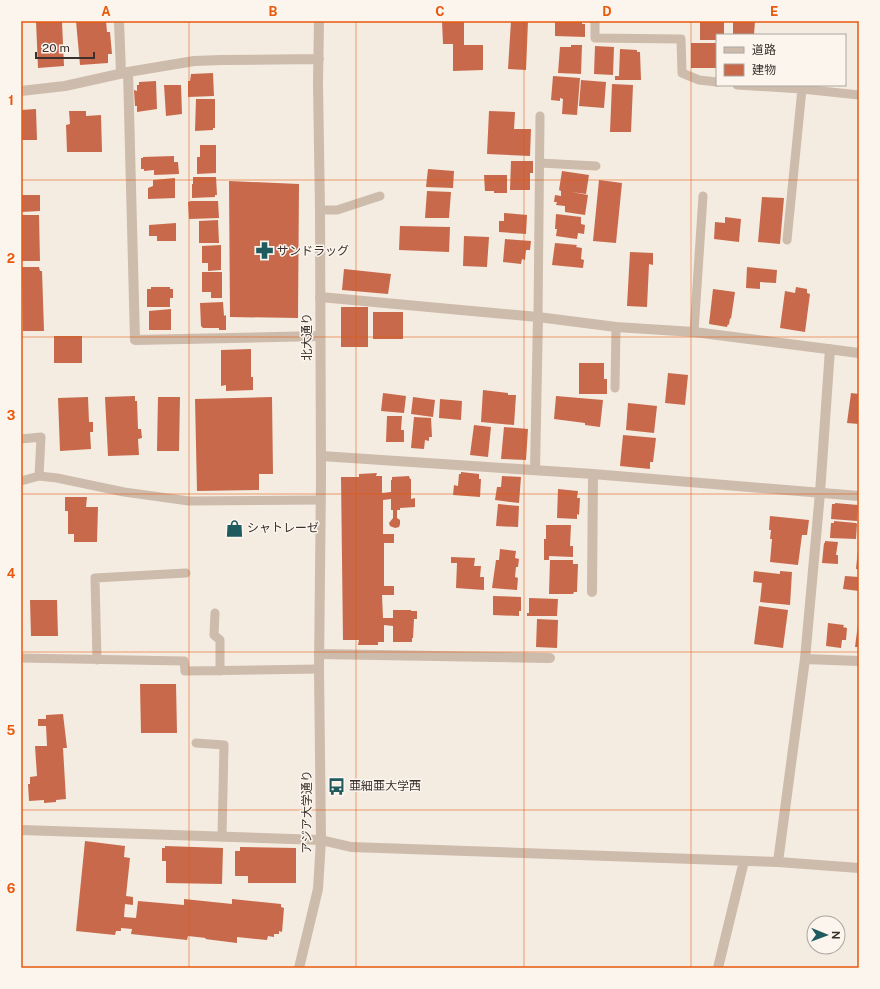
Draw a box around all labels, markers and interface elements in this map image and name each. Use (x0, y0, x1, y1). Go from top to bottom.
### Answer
text: A (101, 4, 111, 19)
text: B (269, 4, 278, 19)
text: C (435, 4, 445, 19)
text: D (602, 4, 612, 19)
text: E (770, 4, 778, 19)
scale bar (36, 34, 94, 60)
legend (716, 34, 846, 86)
text: 20 m (42, 41, 70, 55)
text: 道路 (752, 43, 776, 57)
text: 建物 (752, 63, 776, 77)
text: 1 (8, 93, 14, 108)
pharmacy icon: サンドラッグ (254, 241, 274, 261)
place label: サンドラッグ (277, 244, 349, 258)
text: 2 (7, 251, 15, 266)
street label: 北大通り (300, 313, 314, 361)
text: 3 (7, 408, 16, 423)
shop icon: シャトレーゼ (224, 518, 244, 538)
place label: シャトレーゼ (247, 521, 319, 535)
text: 4 (7, 566, 16, 581)
text: 5 (7, 723, 16, 738)
street label: アジア大学通り (300, 770, 314, 854)
bus stop icon: 亜細亜大学西 (326, 776, 346, 796)
place label: 亜細亜大学西 (349, 779, 421, 793)
text: 6 (7, 881, 16, 896)
north arrow (806, 915, 846, 955)
text: N (830, 931, 842, 940)

